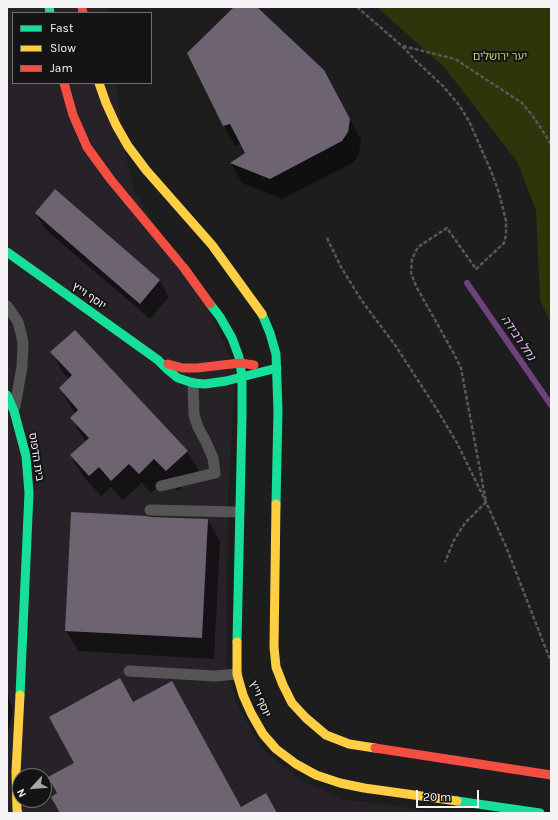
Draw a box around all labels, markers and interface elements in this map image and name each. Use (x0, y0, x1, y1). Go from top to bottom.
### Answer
legend (12, 12, 152, 84)
text: Fast (50, 21, 73, 35)
text: Slow (50, 41, 76, 55)
park label: יער ירושלים (473, 50, 527, 64)
text: Jam (50, 61, 73, 75)
street label: יוסף וייץ (70, 280, 108, 312)
water label: נחל רבידה (498, 313, 538, 363)
street label: בית הדפוס (26, 432, 46, 482)
street label: יוסף וייץ (246, 679, 274, 719)
north arrow (12, 768, 52, 808)
scale bar (418, 782, 481, 808)
text: N (14, 787, 29, 799)
text: 20 m (423, 790, 451, 804)

